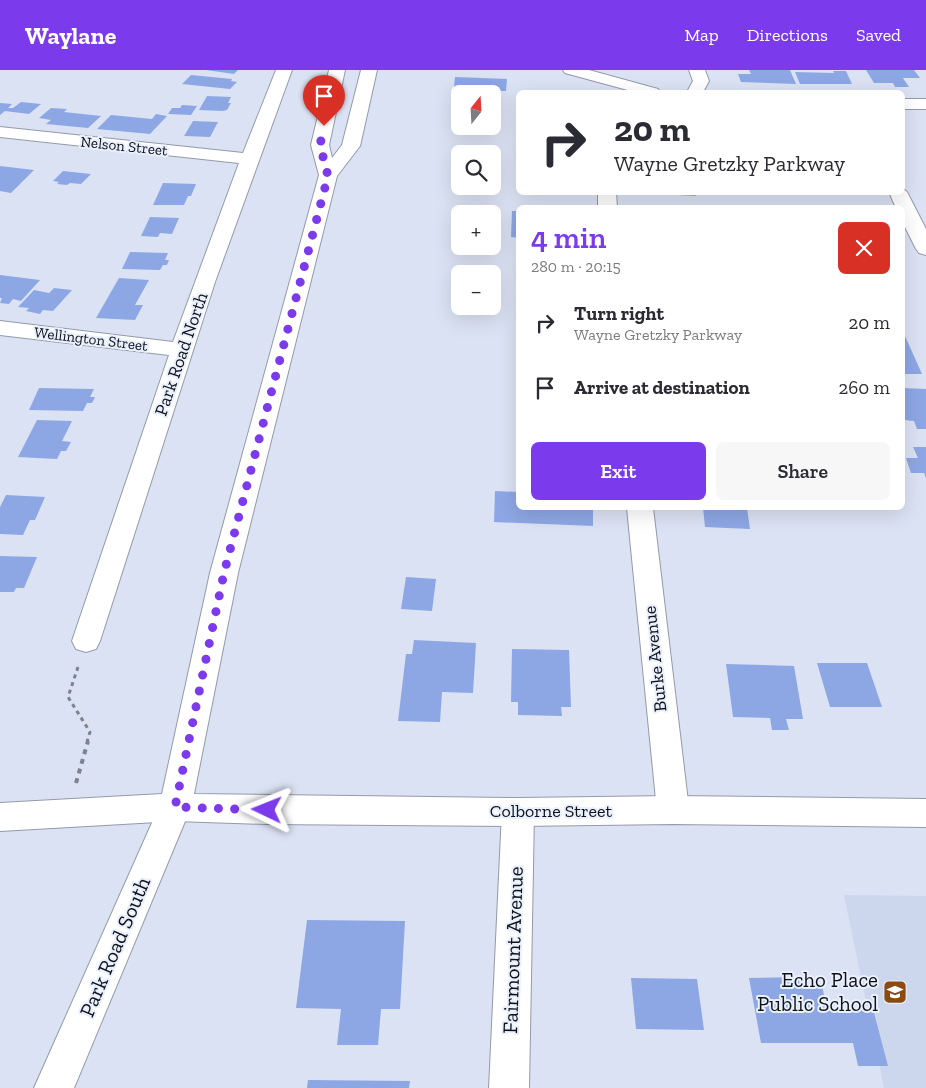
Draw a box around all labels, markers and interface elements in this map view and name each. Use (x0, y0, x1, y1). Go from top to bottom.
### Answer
text: Waylane (25, 21, 116, 50)
text: Map (684, 24, 719, 46)
text: Directions (747, 24, 828, 46)
text: Saved (856, 24, 901, 46)
pin (303, 75, 345, 126)
icon: arrive (310, 82, 338, 110)
north arrow (451, 85, 501, 135)
map controls (451, 85, 501, 315)
text: 20 m (614, 108, 690, 150)
icon: right (531, 110, 596, 175)
street label: Nelson Street (80, 132, 169, 160)
button: search (451, 145, 501, 195)
text: Wayne Gretzky Parkway (614, 150, 845, 177)
button: + (451, 205, 501, 255)
text: 4 min (531, 220, 606, 256)
button: close (838, 222, 890, 274)
text: 280 m · 20:15 (531, 257, 621, 276)
button: − (451, 265, 501, 315)
street label: Park Road North (150, 289, 212, 419)
text: Turn right (574, 302, 664, 325)
icon: right (531, 309, 559, 337)
text: 20 m (849, 311, 890, 334)
street label: Wellington Street (33, 323, 149, 355)
text: Wayne Gretzky Parkway (574, 325, 742, 344)
icon: arrive (531, 374, 559, 402)
text: Arrive at destination (574, 376, 750, 399)
text: 260 m (838, 376, 890, 399)
button: Exit (531, 442, 706, 500)
button: Share (716, 442, 890, 500)
street label: Burke Avenue (638, 605, 672, 713)
position arrow (240, 783, 292, 835)
street label: Colborne Street (490, 800, 612, 822)
street label: Fairmount Avenue (497, 866, 528, 1034)
street label: Park Road South (74, 873, 155, 1021)
place label: Echo Place Public School (757, 967, 878, 1016)
school or university icon: Echo Place Public School (882, 979, 908, 1005)

